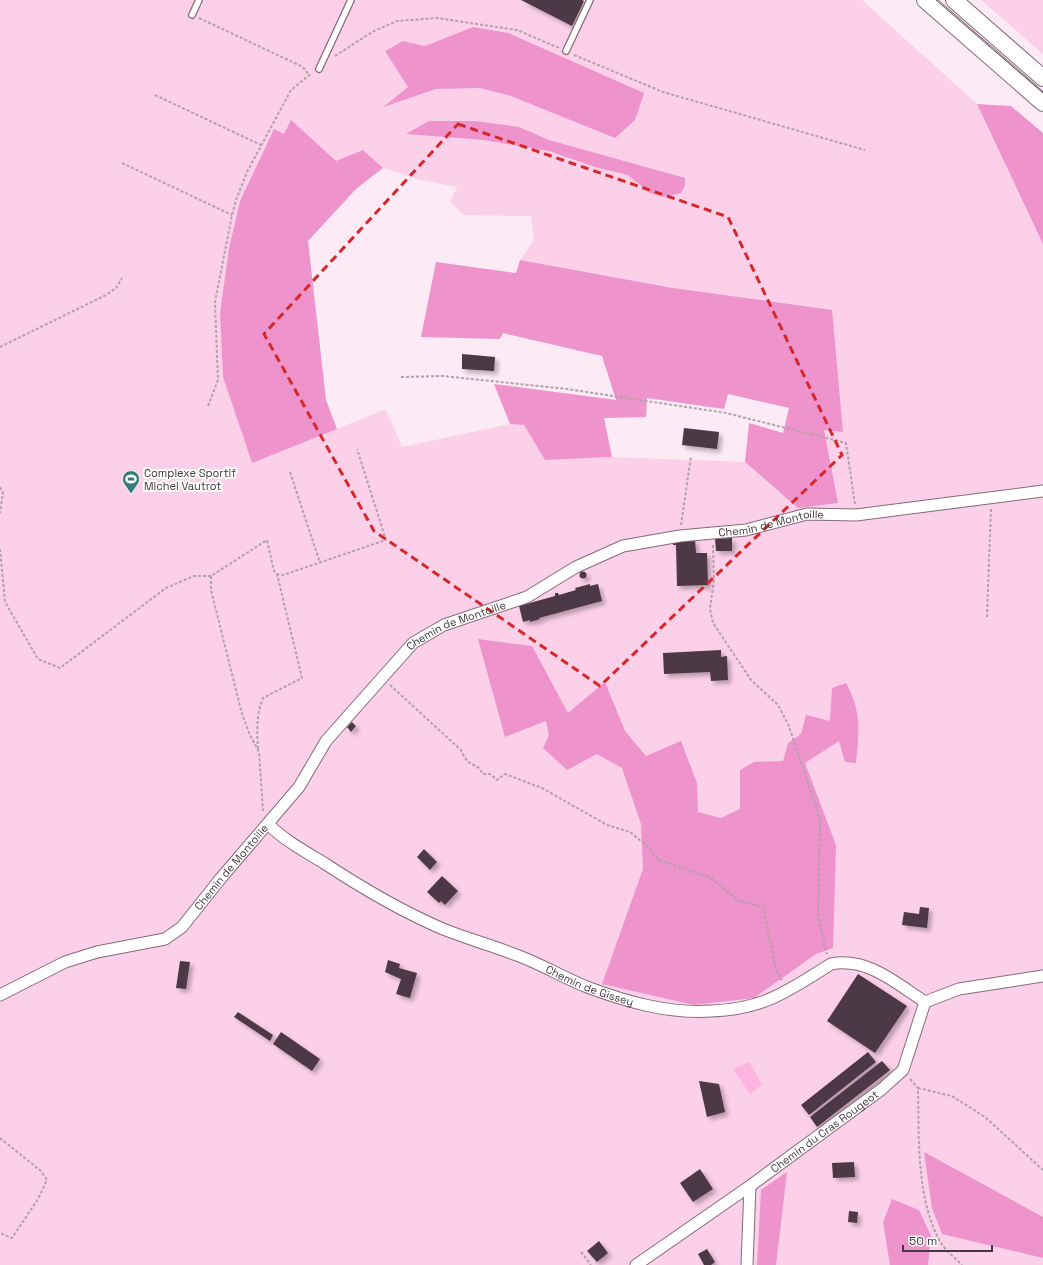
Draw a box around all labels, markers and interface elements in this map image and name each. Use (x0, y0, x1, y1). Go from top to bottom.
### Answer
place label: Complexe Sportif Michel Vautrot (144, 466, 236, 493)
sports icon: Complexe Sportif Michel Vautrot (121, 469, 141, 494)
street label: Chemin de Montoille (718, 507, 824, 539)
street label: Chemin de Montoille (403, 598, 508, 653)
street label: Chemin de Montoille (191, 821, 271, 913)
street label: Chemin de Gissey (543, 962, 635, 1009)
street label: Chemin du Cras Rougeot (768, 1087, 881, 1176)
scale bar (903, 1227, 992, 1253)
text: 50 m (909, 1233, 937, 1249)

